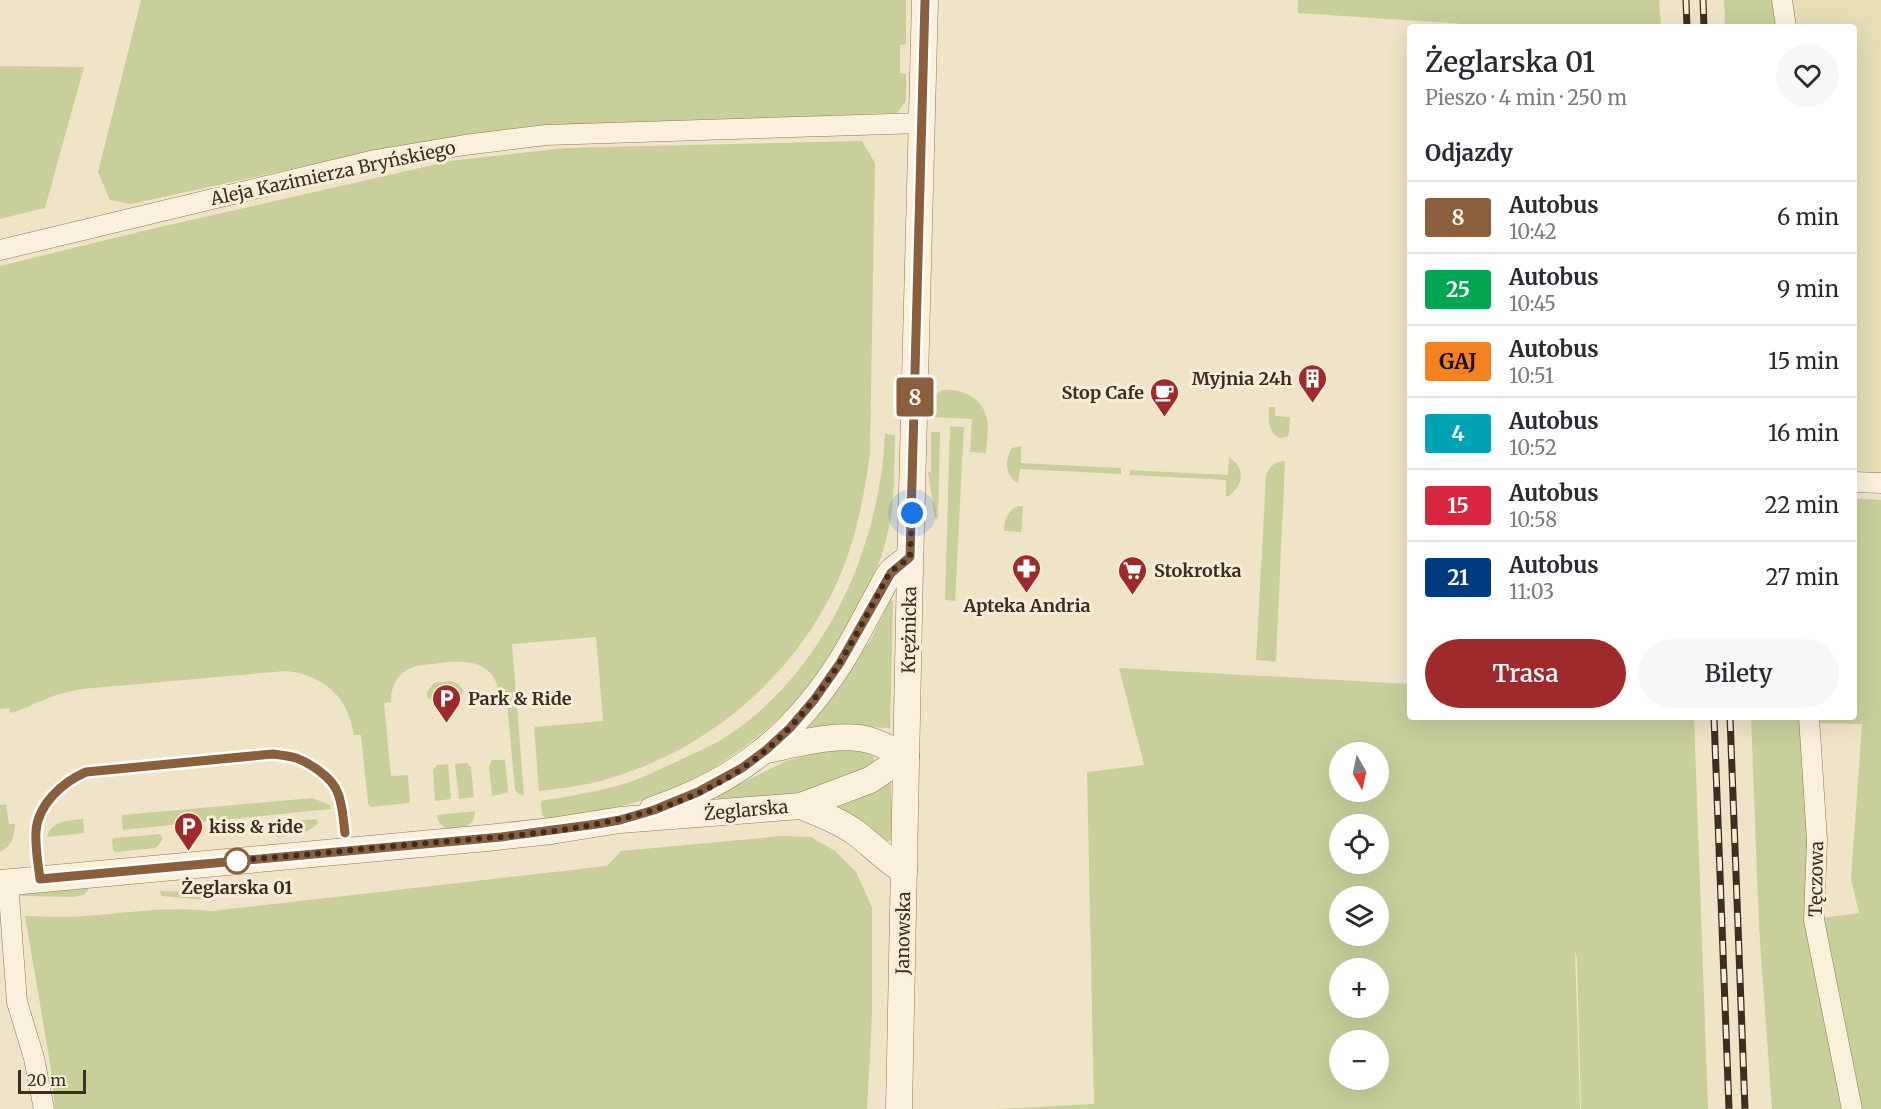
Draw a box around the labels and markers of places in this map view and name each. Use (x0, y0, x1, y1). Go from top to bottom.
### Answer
building icon: Myjnia 24h (1297, 362, 1329, 404)
place label: Myjnia 24h (1192, 367, 1292, 390)
cafe icon: Stop Cafe (1149, 376, 1181, 418)
place label: Stop Cafe (1061, 381, 1144, 404)
pharmacy icon: Apteka Andria (1011, 552, 1043, 594)
supermarket icon: Stokrotka (1117, 554, 1149, 596)
place label: Stokrotka (1154, 559, 1242, 582)
place label: Apteka Andria (962, 594, 1091, 617)
parking icon: Park & Ride (431, 682, 463, 724)
place label: Park & Ride (468, 687, 572, 710)
parking icon: kiss & ride (172, 810, 204, 852)
place label: kiss & ride (209, 815, 303, 838)
marker: Żeglarska 01 (224, 848, 250, 874)
place label: Żeglarska 01 (181, 876, 293, 899)

